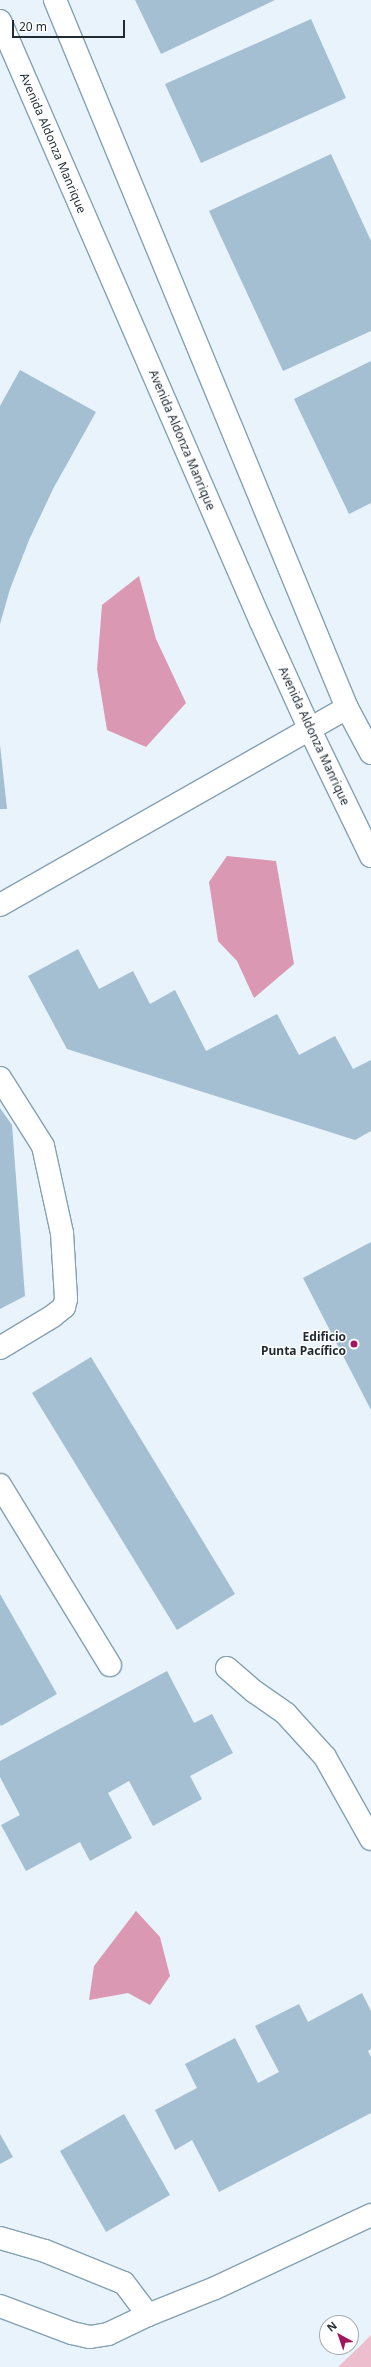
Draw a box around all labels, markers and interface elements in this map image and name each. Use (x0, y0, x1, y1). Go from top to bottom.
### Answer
scale bar (14, 12, 127, 38)
text: 20 m (19, 18, 47, 35)
street label: Avenida Aldonza Manrique (17, 71, 89, 215)
street label: Avenida Aldonza Manrique (146, 368, 218, 512)
street label: Avenida Aldonza Manrique (276, 664, 352, 808)
place label: Edificio Punta Pacífico (261, 1330, 346, 1358)
marker: Edificio Punta Pacífico (349, 1339, 359, 1349)
north arrow (319, 2315, 359, 2355)
text: N (323, 2318, 340, 2335)

